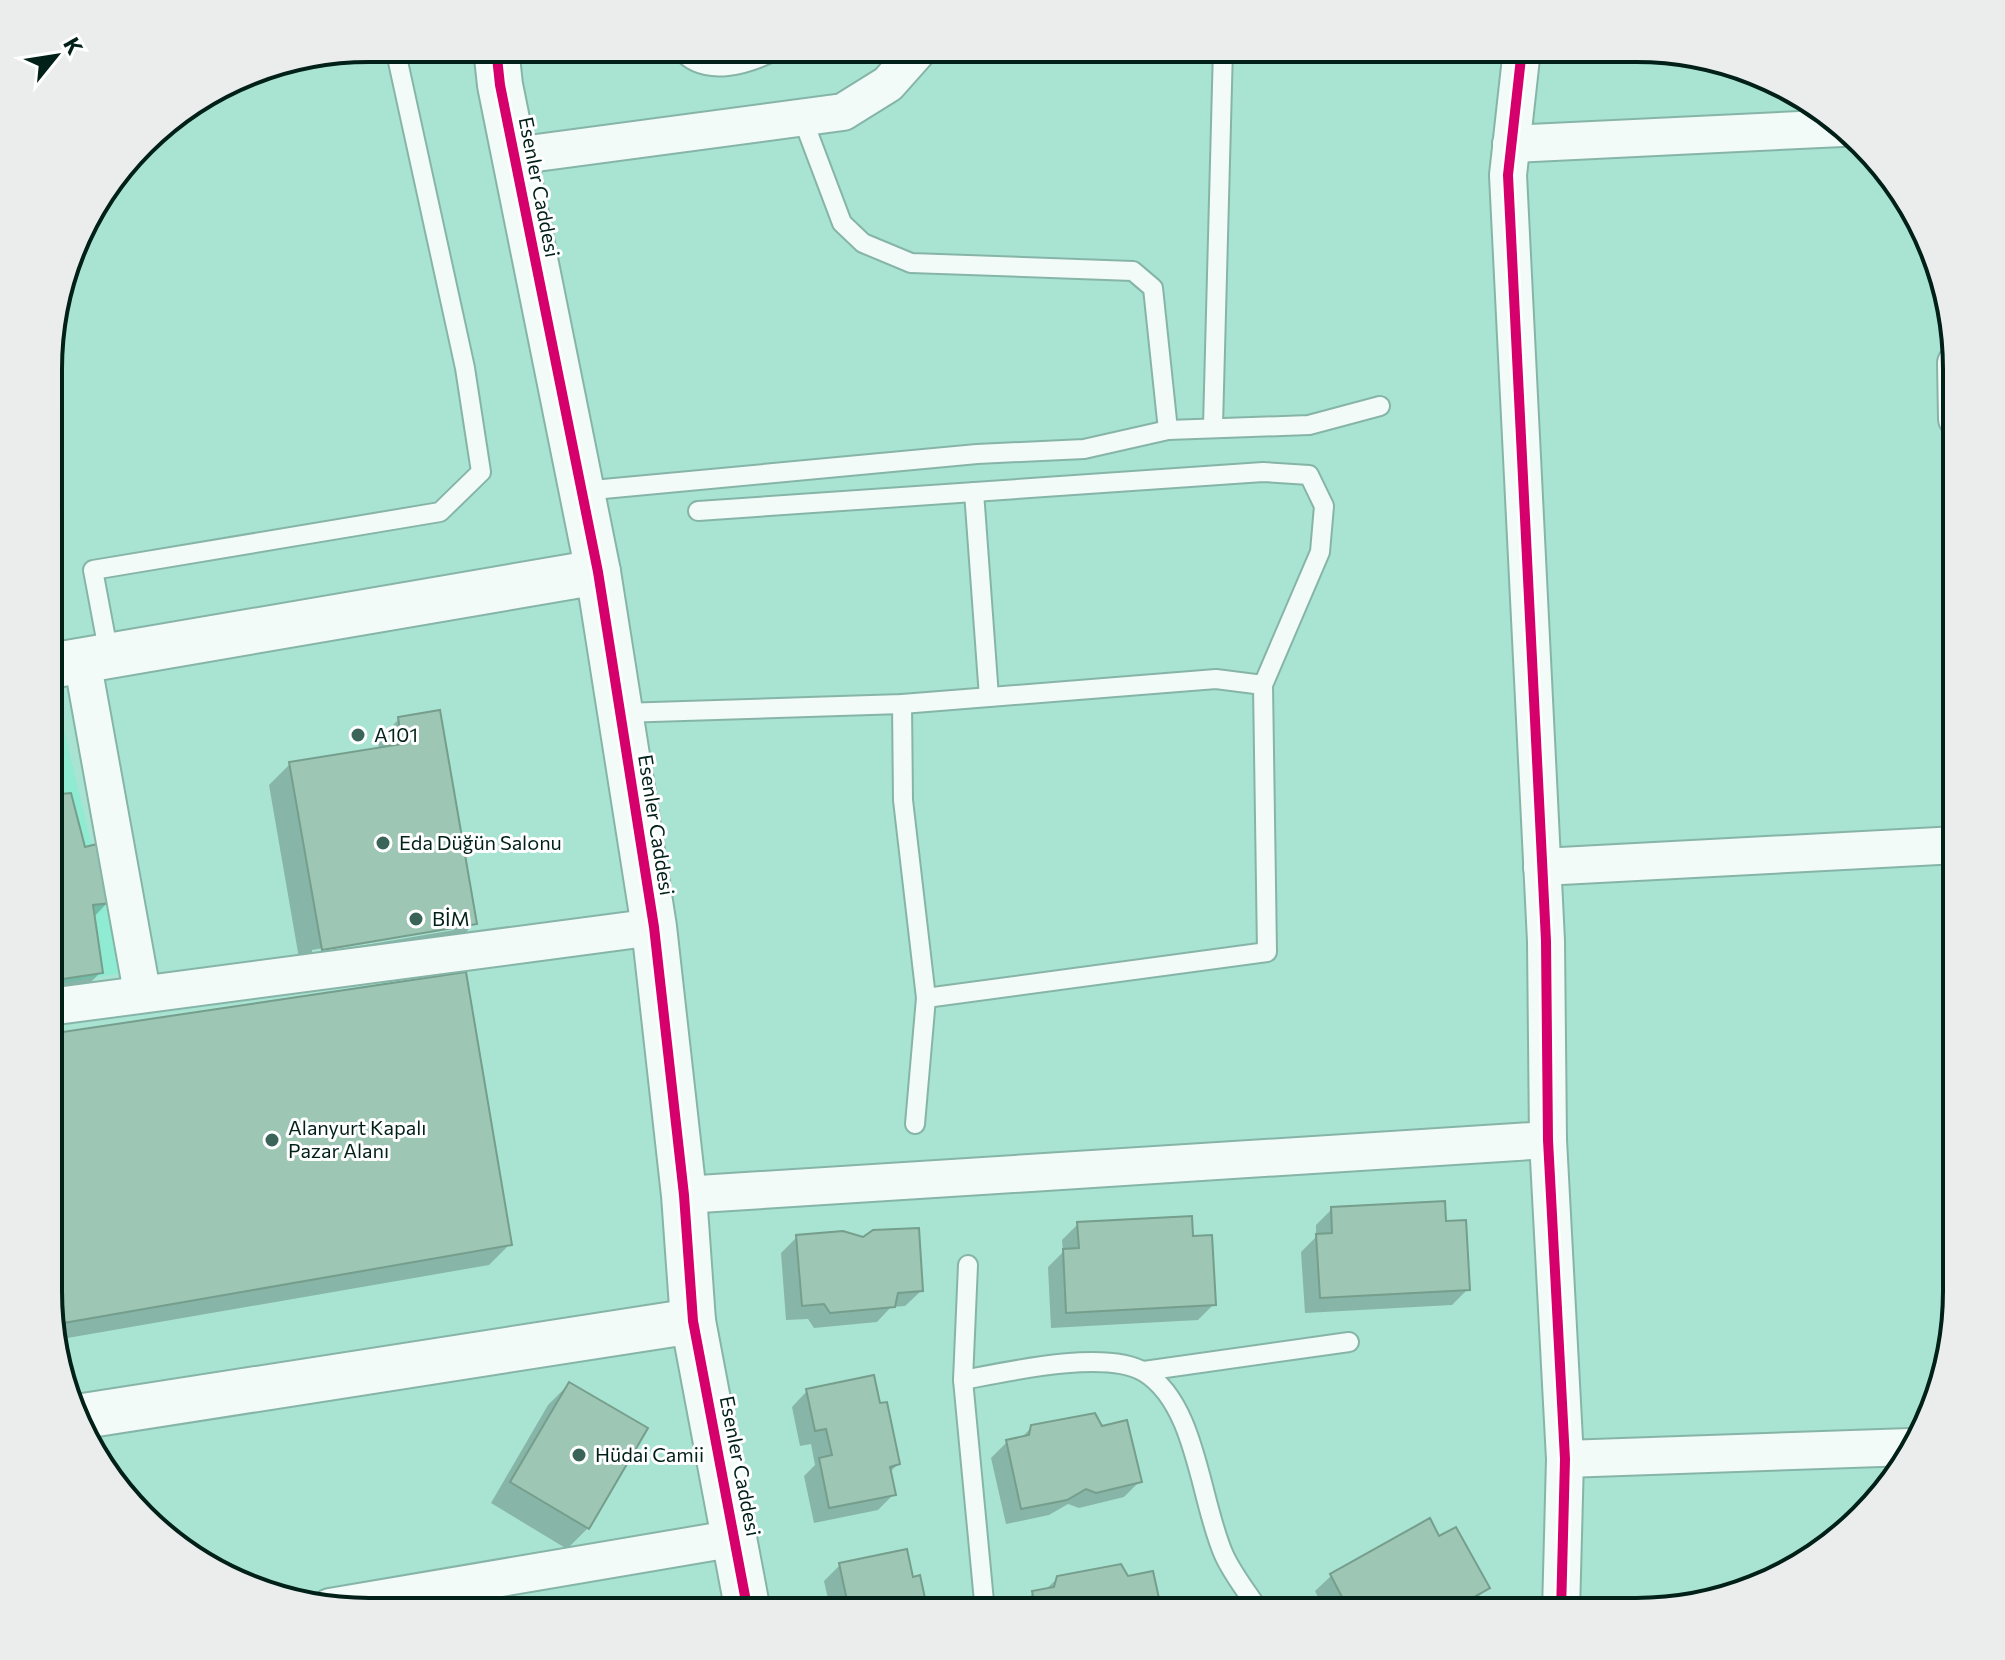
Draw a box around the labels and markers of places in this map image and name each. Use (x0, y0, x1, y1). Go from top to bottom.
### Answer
place label: A101 (374, 722, 418, 746)
marker: A101 (349, 726, 367, 744)
place label: Eda Düğün Salonu (399, 830, 562, 854)
marker: Eda Düğün Salonu (374, 834, 392, 852)
place label: BİM (432, 906, 470, 930)
marker: BİM (407, 910, 425, 928)
place label: Alanyurt Kapalı Pazar Alanı (288, 1115, 427, 1162)
marker: Alanyurt Kapalı Pazar Alanı (263, 1131, 281, 1149)
place label: Hüdai Camii (595, 1442, 704, 1466)
marker: Hüdai Camii (570, 1446, 588, 1464)

